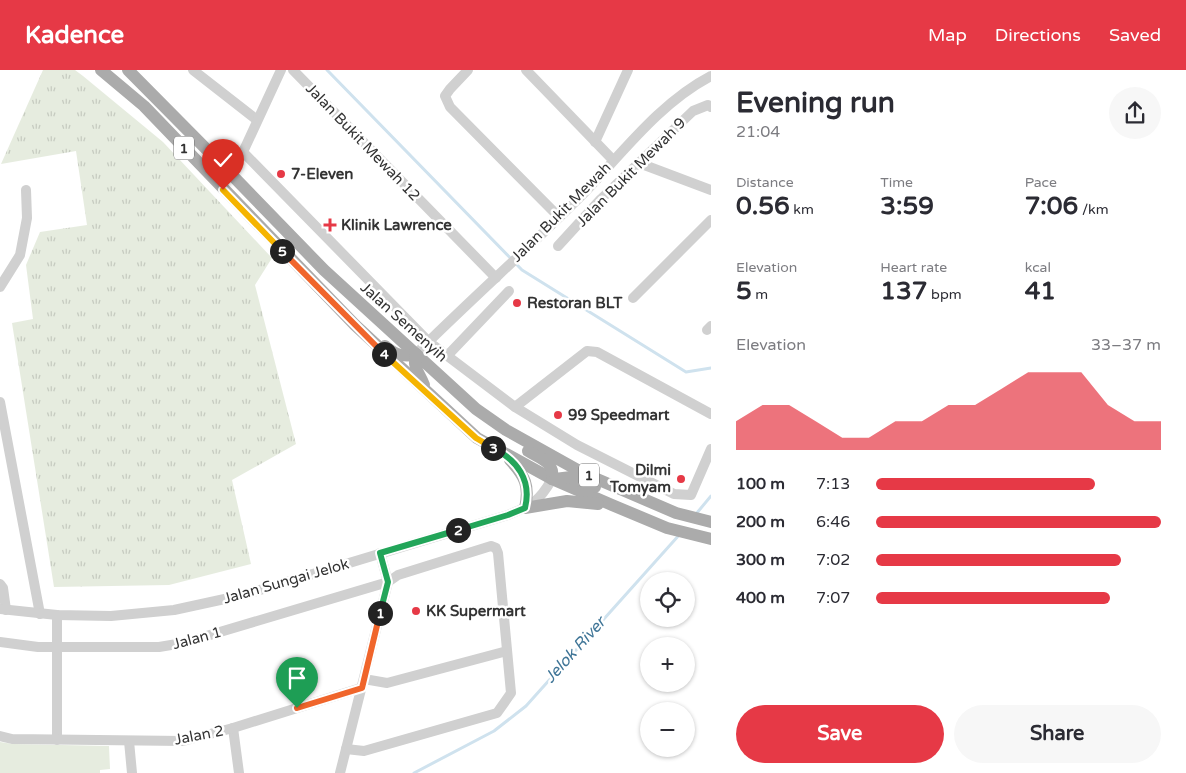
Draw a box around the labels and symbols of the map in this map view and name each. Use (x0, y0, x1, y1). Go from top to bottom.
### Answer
street label: Jalan Bukit Mewah 12 (302, 79, 424, 205)
street label: Jalan Bukit Mewah 9 (573, 114, 689, 230)
road number: 1 (174, 136, 194, 160)
pin (202, 139, 244, 190)
street label: Jalan Bukit Mewah (507, 158, 615, 266)
place label: 7-Eleven (291, 165, 353, 183)
marker: 7-Eleven (275, 168, 287, 180)
place label: Klinik Lawrence (341, 216, 452, 234)
marker: Klinik Lawrence (323, 218, 337, 232)
pin: 5 (270, 238, 294, 264)
street label: Jalan Semenyih (357, 278, 451, 366)
place label: Restoran BLT (527, 294, 623, 312)
marker: Restoran BLT (511, 297, 523, 309)
pin: 4 (372, 342, 396, 366)
place label: 99 Speedmart (568, 406, 670, 425)
marker: 99 Speedmart (552, 409, 564, 421)
pin: 3 (480, 436, 506, 460)
place label: Dilmi Tomyam (609, 461, 671, 497)
road number: 1 (579, 464, 599, 486)
marker: Dilmi Tomyam (675, 473, 687, 485)
pin: 2 (446, 518, 470, 542)
street label: Jalan Sungai Jelok (221, 554, 351, 608)
pin: 1 (368, 600, 392, 626)
place label: KK Supermart (426, 602, 526, 621)
marker: KK Supermart (410, 605, 422, 617)
water label: Jelok River (540, 611, 611, 687)
street label: Jalan 1 (170, 623, 224, 653)
pin (276, 657, 318, 708)
street label: Jalan 2 (173, 721, 225, 749)

